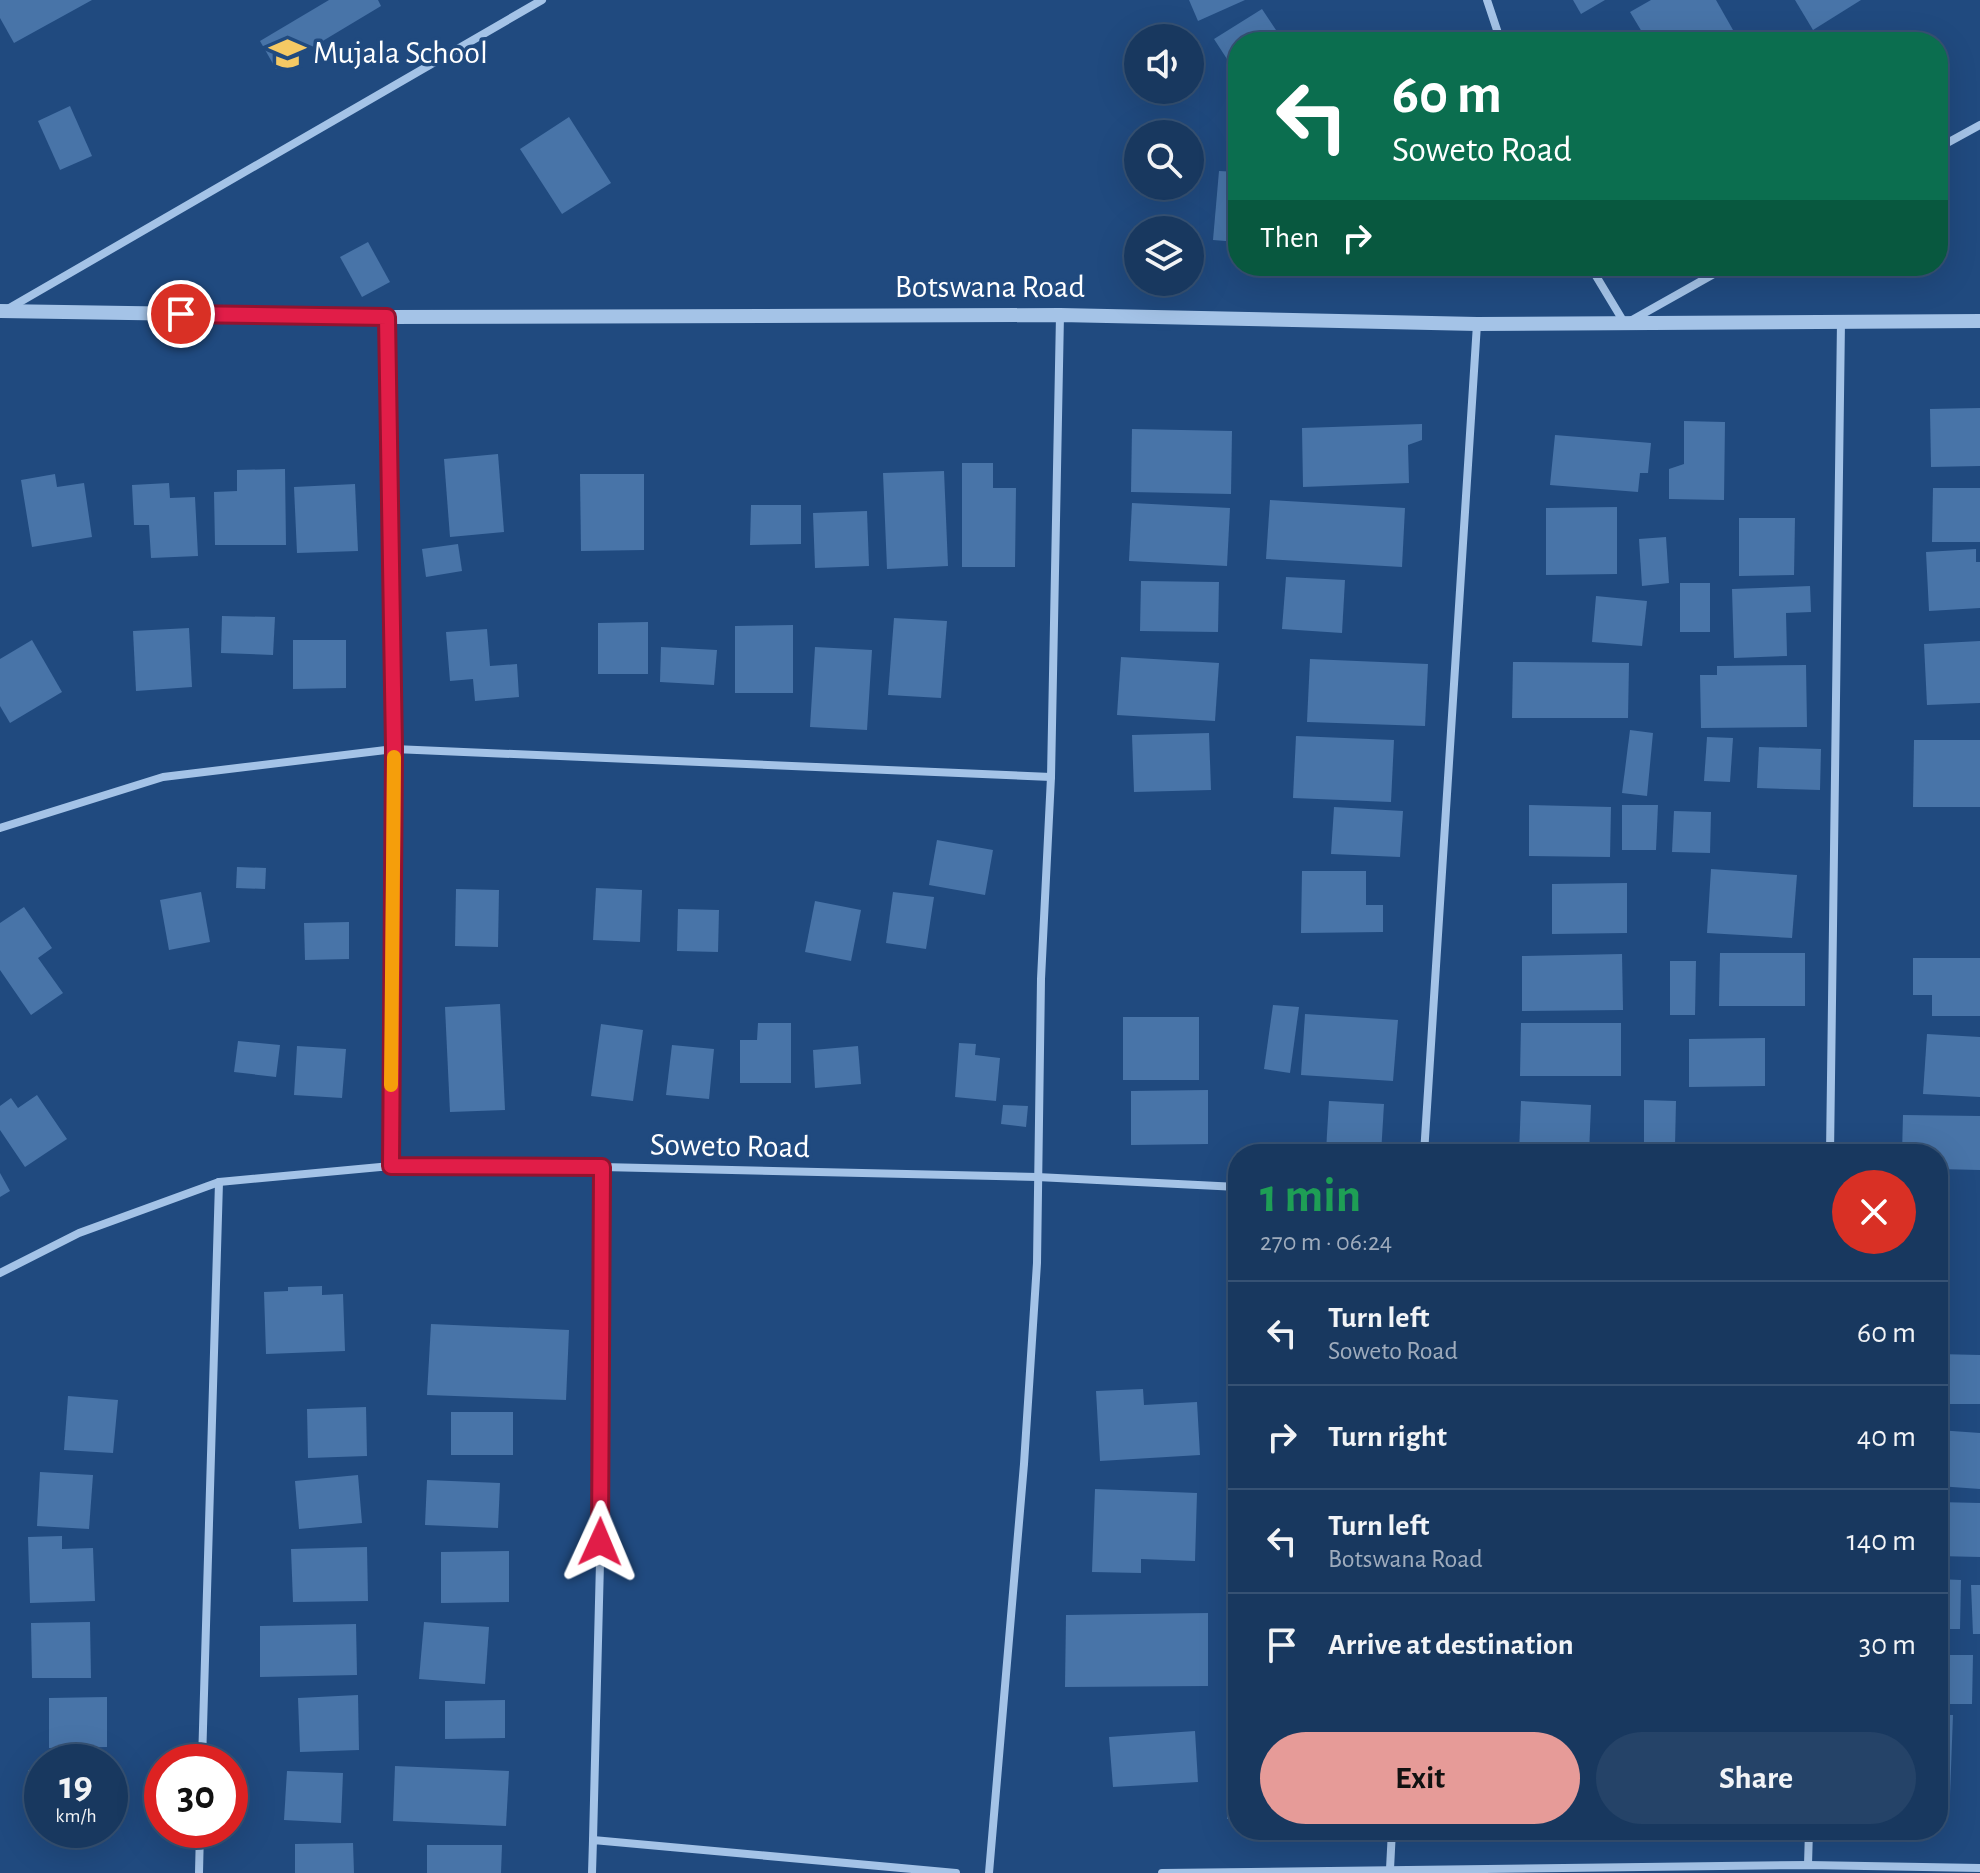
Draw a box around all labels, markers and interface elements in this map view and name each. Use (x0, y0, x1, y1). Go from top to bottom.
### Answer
map controls (1124, 24, 1204, 296)
button: sound (1124, 24, 1204, 104)
school or university icon: Mujala School (268, 34, 306, 72)
place label: Mujala School (313, 37, 488, 69)
icon: left (1260, 64, 1364, 168)
text: 60 m (1392, 67, 1502, 123)
button: search (1124, 120, 1204, 200)
text: Soweto Road (1392, 132, 1572, 168)
button: layers (1124, 216, 1204, 296)
icon: right (1335, 216, 1379, 260)
text: Then (1260, 223, 1319, 253)
street label: Botswana Road (895, 271, 1085, 303)
pin (147, 280, 215, 348)
icon: arrive (159, 292, 203, 336)
street label: Soweto Road (650, 1129, 810, 1163)
button: close (1832, 1170, 1916, 1254)
text: 1 min (1260, 1173, 1361, 1221)
text: 270 m · 06:24 (1260, 1229, 1392, 1255)
text: Turn left (1328, 1303, 1429, 1333)
icon: left (1260, 1311, 1304, 1355)
text: 60 m (1857, 1318, 1916, 1348)
text: Soweto Road (1328, 1338, 1458, 1364)
icon: right (1260, 1415, 1304, 1459)
text: Turn right (1328, 1422, 1447, 1452)
text: 40 m (1857, 1422, 1916, 1452)
position arrow (558, 1500, 642, 1584)
text: Turn left (1328, 1511, 1429, 1541)
icon: left (1260, 1519, 1304, 1563)
text: 140 m (1846, 1526, 1916, 1556)
text: Botswana Road (1328, 1546, 1483, 1572)
icon: arrive (1260, 1623, 1304, 1667)
text: Arrive at destination (1328, 1630, 1574, 1660)
text: 30 m (1859, 1630, 1916, 1660)
button: Exit (1260, 1732, 1580, 1824)
button: Share (1596, 1732, 1916, 1824)
speed limit sign: 30 (144, 1744, 248, 1848)
text: 19 (59, 1766, 93, 1806)
text: km/h (55, 1806, 97, 1826)

